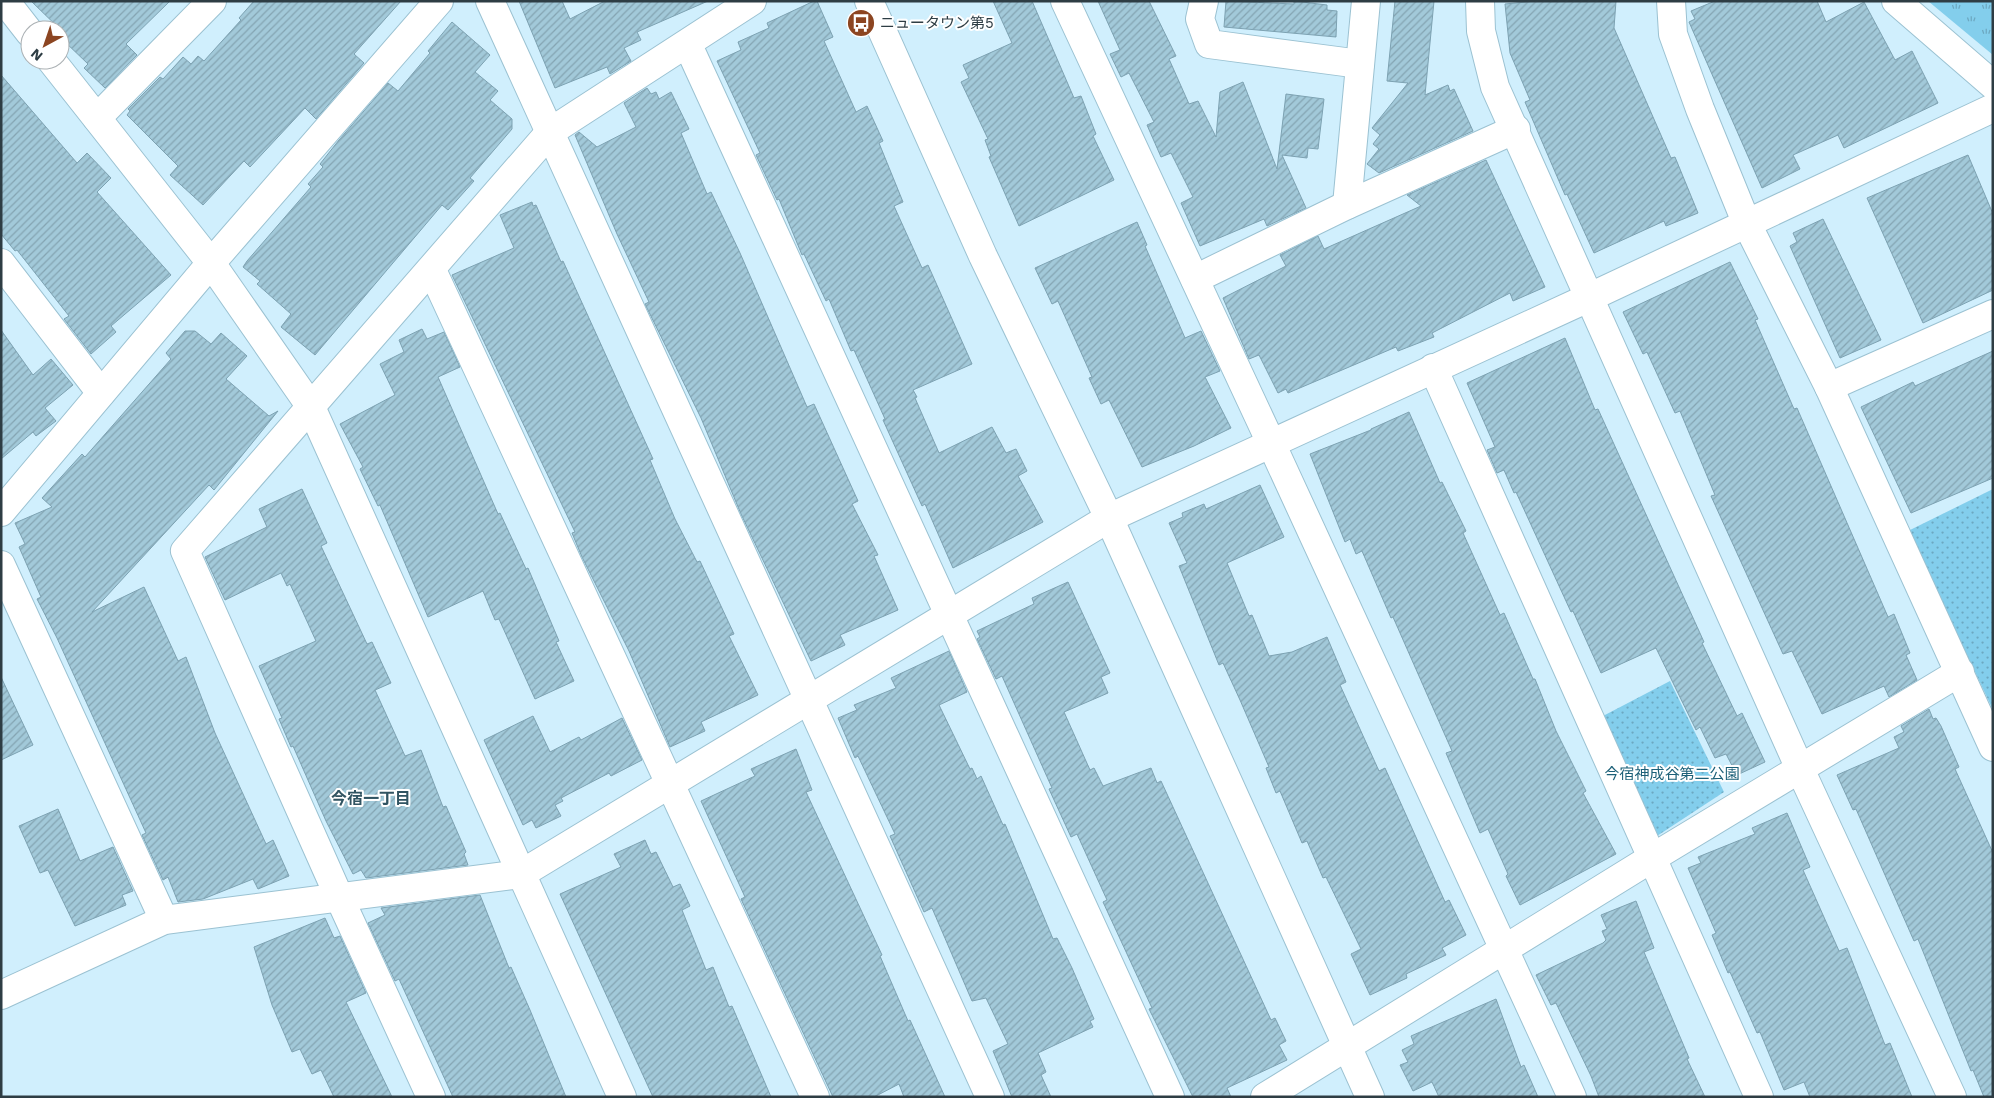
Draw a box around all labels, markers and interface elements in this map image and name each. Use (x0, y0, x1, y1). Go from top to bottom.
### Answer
bus stop icon: ニュータウン第5 (846, 8, 876, 38)
place label: ニュータウン第5 (880, 14, 994, 32)
north arrow (20, 20, 70, 70)
text: N (28, 45, 46, 64)
park label: 今宿神成谷第二公園 (1604, 765, 1740, 783)
district label: 今宿一丁目 (331, 789, 411, 808)

